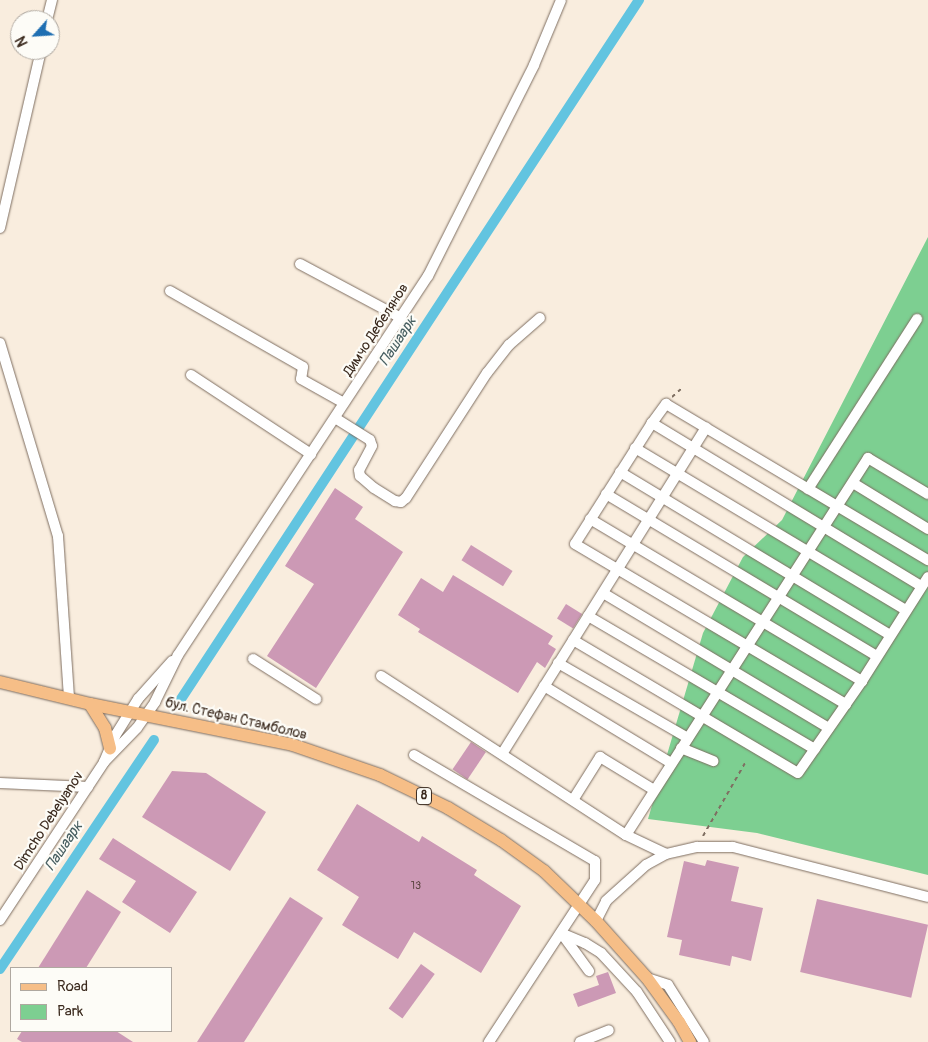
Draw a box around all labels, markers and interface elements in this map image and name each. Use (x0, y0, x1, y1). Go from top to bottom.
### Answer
north arrow (10, 10, 60, 60)
text: N (12, 33, 32, 49)
street label: Димчо Дебелянов (340, 281, 412, 379)
water label: Пашаарк (375, 313, 421, 369)
street label: бул. Стефан Стамболов (163, 694, 309, 744)
street label: Dimcho Debelyanov (11, 768, 87, 874)
road number: 8 (415, 786, 433, 806)
water label: Пашаарк (41, 818, 87, 874)
house number: 13 (411, 879, 421, 893)
legend (10, 967, 172, 1032)
text: Road (57, 977, 88, 996)
text: Park (57, 1002, 83, 1021)

